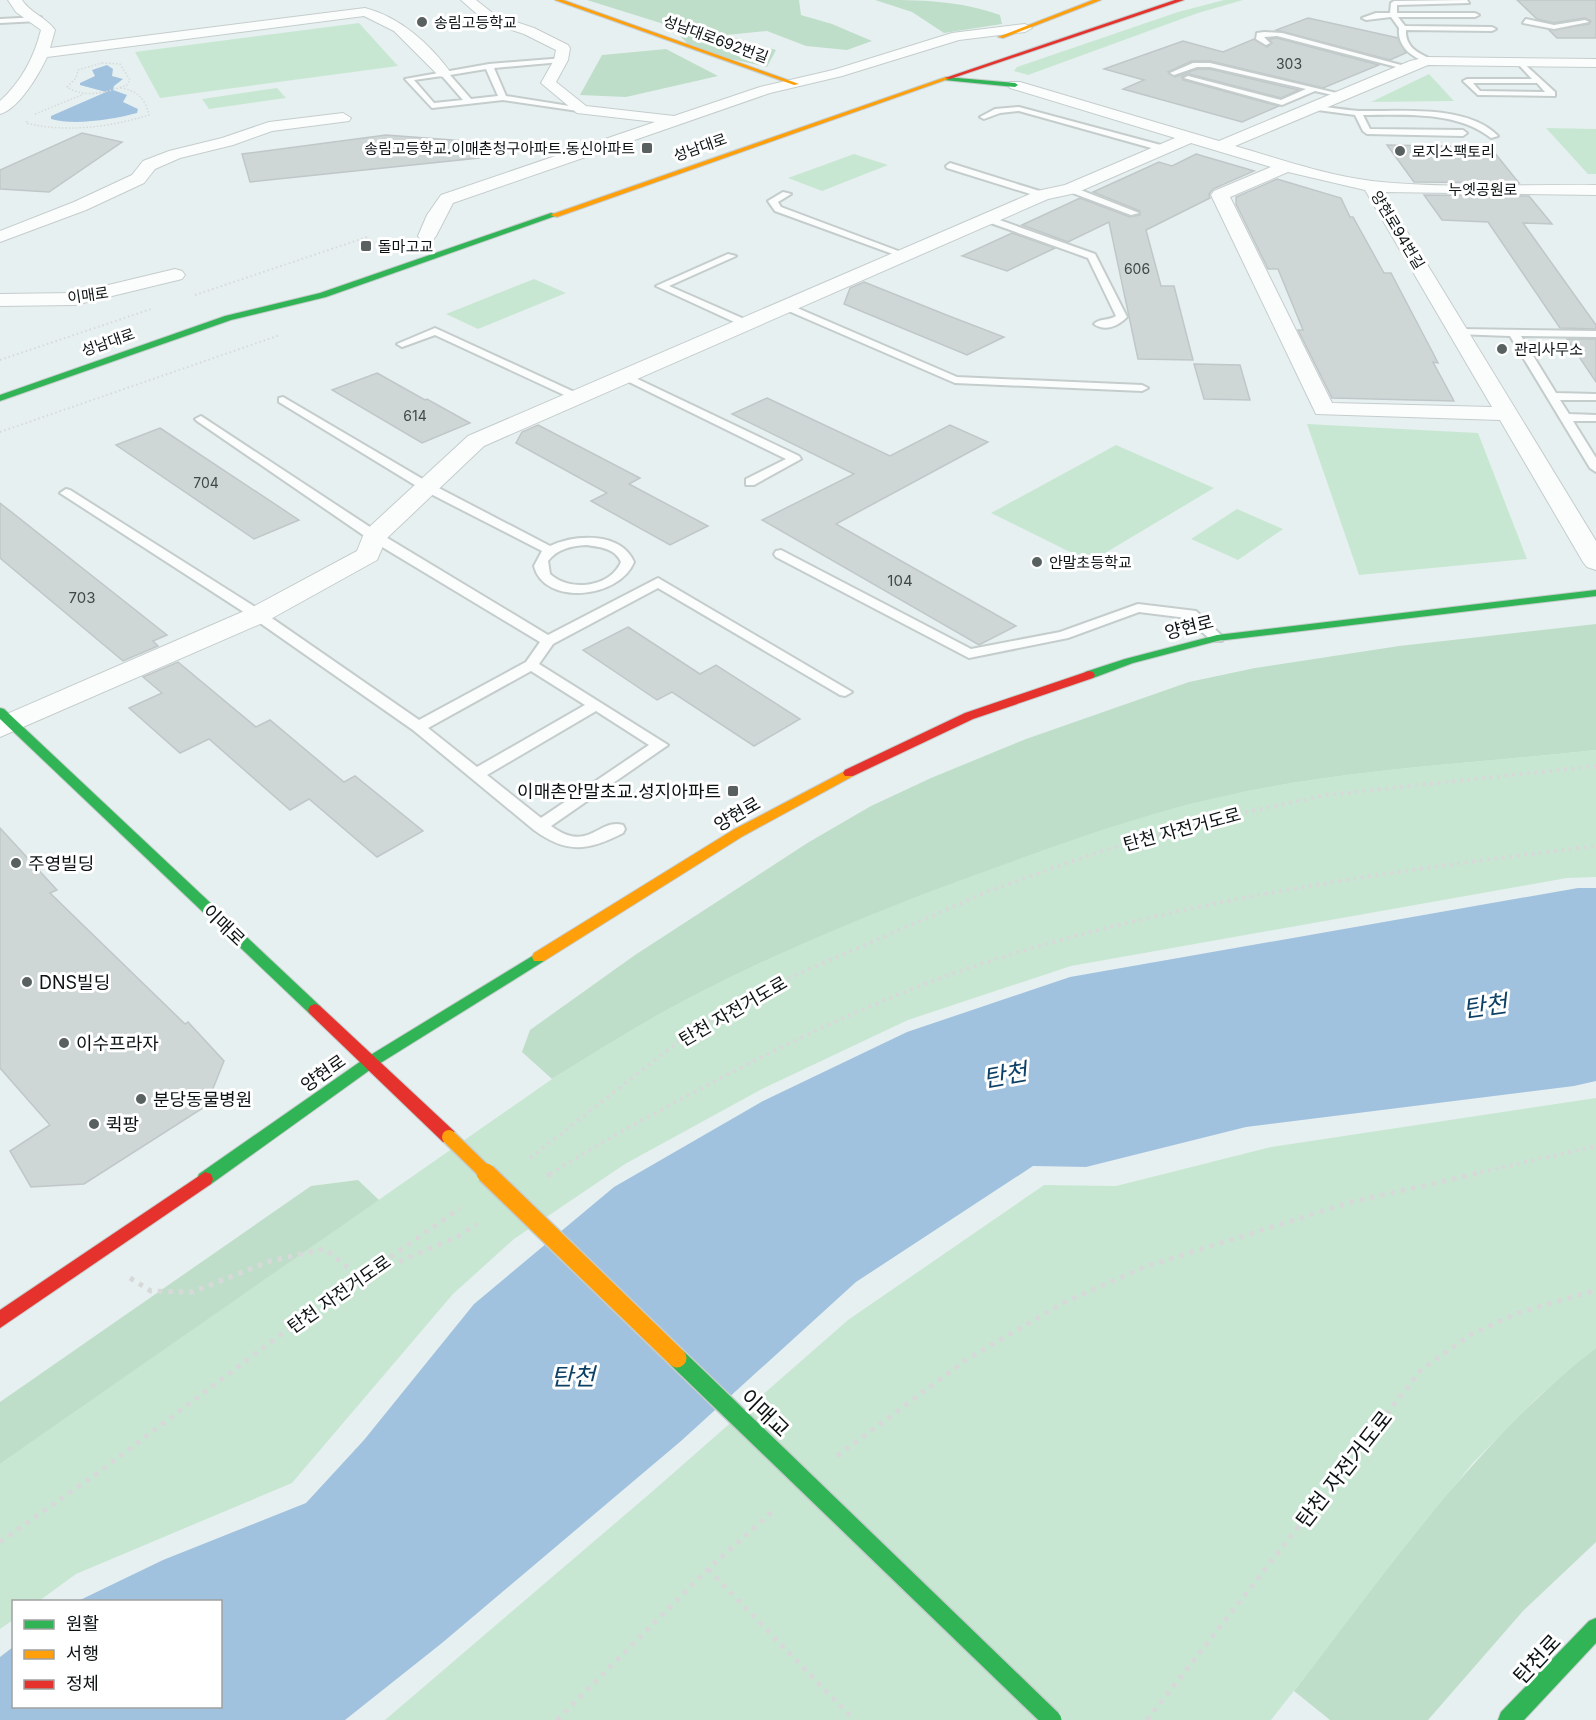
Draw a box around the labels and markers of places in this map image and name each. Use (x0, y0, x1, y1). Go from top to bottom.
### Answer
place label: 송림고등학교 (434, 13, 517, 32)
marker: 송림고등학교 (415, 15, 429, 29)
place label: 송림고등학교.이매촌청구아파트.동신아파트 (364, 139, 635, 158)
marker: 송림고등학교.이매촌청구아파트.동신아파트 (640, 141, 654, 155)
place label: 로지스팩토리 (1412, 142, 1495, 161)
marker: 로지스팩토리 (1393, 144, 1407, 158)
place label: 돌마고교 (378, 237, 433, 256)
marker: 돌마고교 (359, 239, 373, 253)
place label: 관리사무소 (1514, 340, 1583, 359)
marker: 관리사무소 (1495, 342, 1509, 356)
place label: 안말초등학교 (1049, 553, 1132, 572)
marker: 안말초등학교 (1030, 555, 1044, 569)
place label: 이매촌안말초교.성지아파트 (517, 781, 721, 802)
marker: 이매촌안말초교.성지아파트 (726, 784, 740, 798)
place label: 주영빌딩 (28, 853, 94, 874)
marker: 주영빌딩 (9, 856, 23, 870)
place label: DNS빌딩 (39, 972, 110, 993)
marker: DNS빌딩 (20, 975, 34, 989)
place label: 이수프라자 (76, 1033, 159, 1054)
marker: 이수프라자 (57, 1036, 71, 1050)
place label: 분당동물병원 (153, 1089, 252, 1110)
marker: 분당동물병원 (134, 1092, 148, 1106)
place label: 퀵팡 (106, 1114, 139, 1135)
marker: 퀵팡 (87, 1117, 101, 1131)

